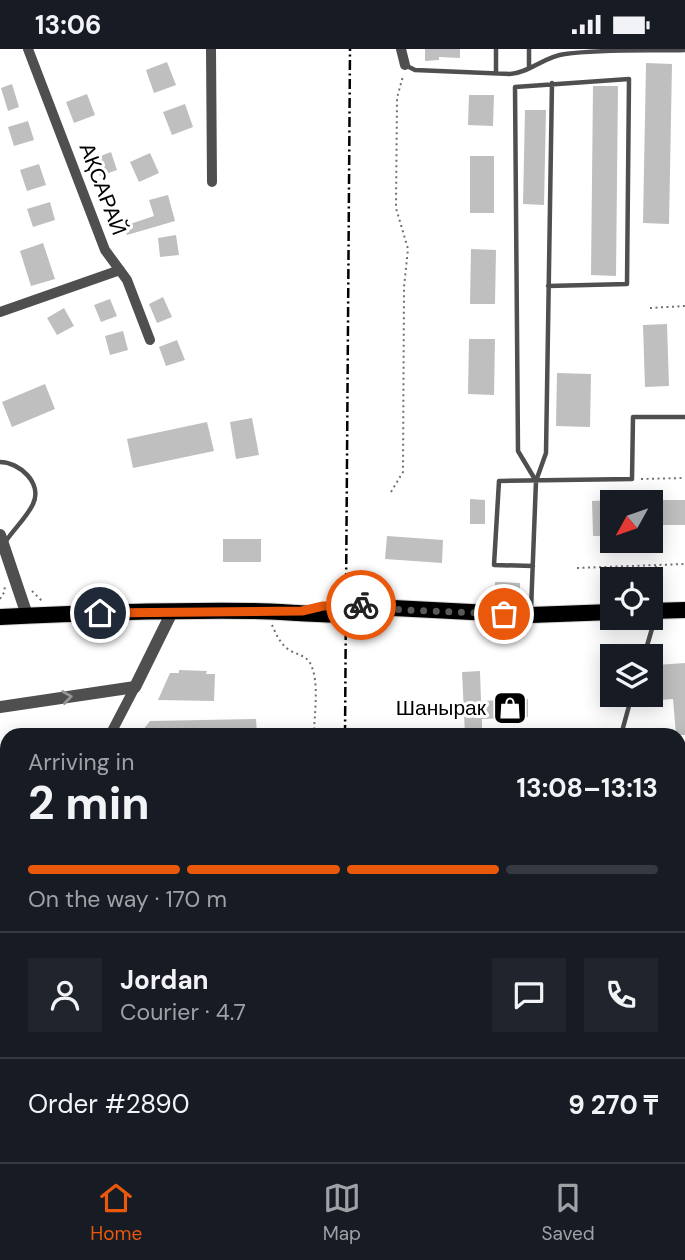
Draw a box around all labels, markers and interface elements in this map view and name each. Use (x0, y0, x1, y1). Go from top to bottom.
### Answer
text: 13:06 (35, 8, 102, 42)
street label: АҚСАРАЙ (73, 139, 133, 239)
north arrow (600, 490, 663, 553)
map controls (600, 490, 663, 707)
button: locate (600, 567, 663, 630)
courier (326, 570, 396, 640)
pin (70, 583, 130, 643)
pin (474, 584, 534, 644)
icon: bike (342, 586, 380, 624)
icon: home (81, 594, 119, 632)
icon: bag (485, 595, 523, 633)
button: layers (600, 644, 663, 707)
shop icon: Шанырак (491, 689, 529, 727)
one-way arrow (61, 690, 73, 705)
place label: Шанырак (396, 694, 487, 722)
text: Arriving in (28, 747, 134, 777)
text: 13:08–13:13 (517, 771, 658, 805)
text: 2 min (28, 773, 150, 833)
text: On the way · 170 m (28, 884, 227, 914)
button: person (28, 958, 102, 1032)
button: chat (492, 958, 566, 1032)
button: phone (584, 958, 658, 1032)
text: Jordan (120, 963, 209, 997)
text: Courier · 4.7 (120, 997, 246, 1027)
text: Order #2890 (28, 1087, 189, 1121)
text: 9 270 ₸ (568, 1088, 658, 1122)
tab: Home (90, 1179, 142, 1246)
tab: Map (323, 1179, 361, 1246)
tab: Saved (541, 1179, 595, 1246)

